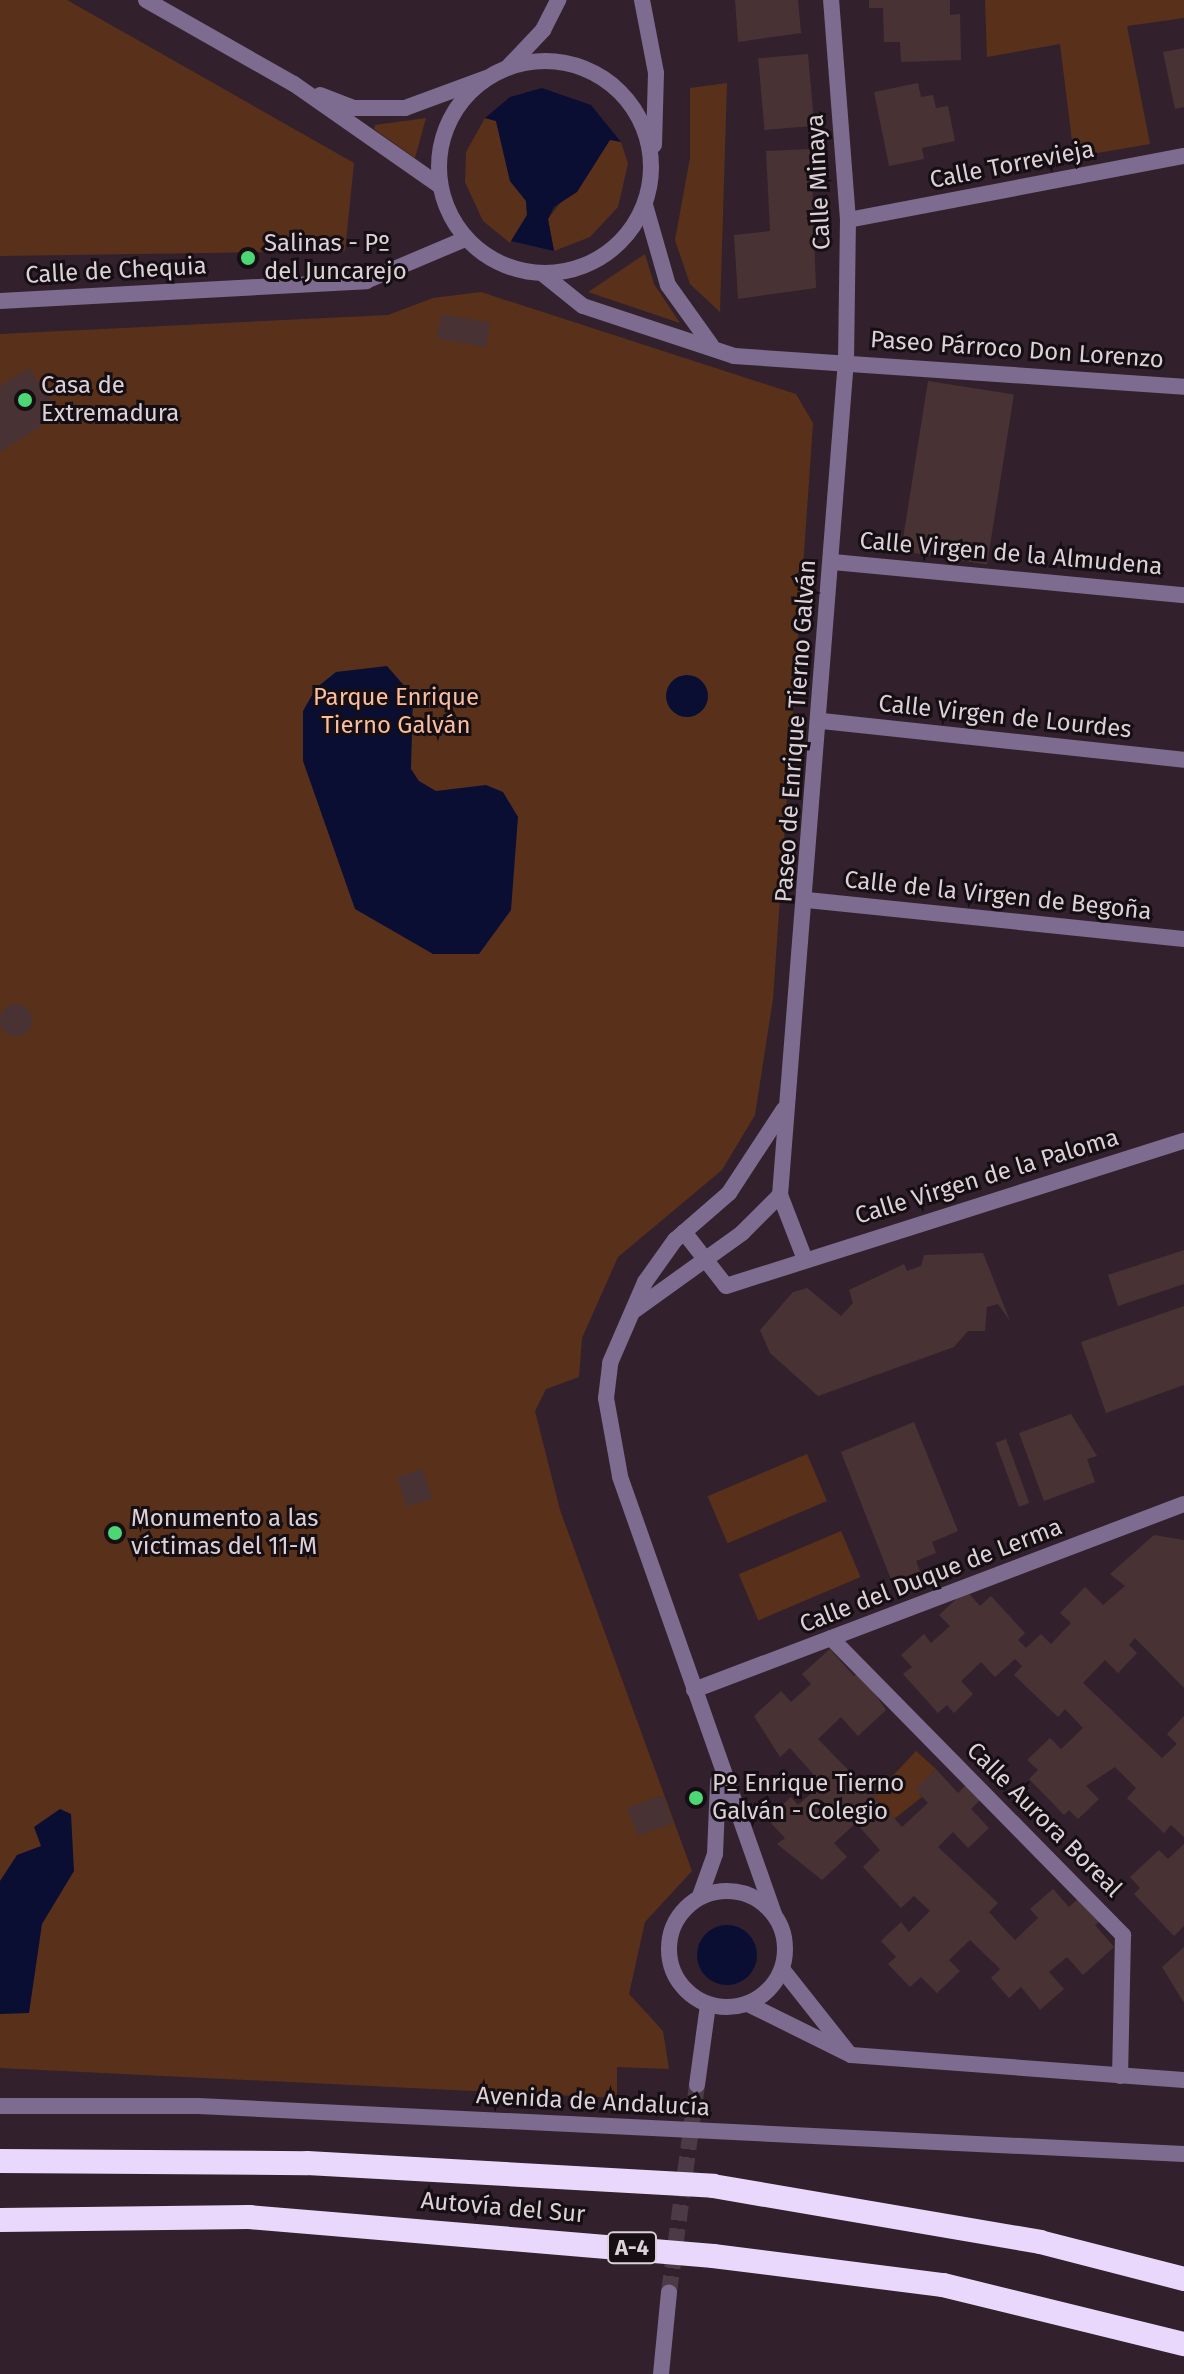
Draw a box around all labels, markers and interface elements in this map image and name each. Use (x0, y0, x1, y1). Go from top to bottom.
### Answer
street label: Calle Minaya (801, 113, 837, 251)
street label: Calle Torrevieja (927, 135, 1097, 195)
place label: Salinas - Pº del Juncarejo (264, 230, 407, 286)
marker: Salinas - Pº del Juncarejo (239, 249, 257, 267)
street label: Calle de Chequia (25, 252, 207, 290)
street label: Paseo Párroco Don Lorenzo (869, 325, 1165, 375)
place label: Casa de Extremadura (41, 372, 179, 428)
marker: Casa de Extremadura (16, 391, 34, 409)
street label: Calle Virgen de la Almudena (858, 526, 1164, 582)
street label: Paseo de Enrique Tierno Galván (770, 559, 822, 903)
park label: Parque Enrique Tierno Galván (313, 684, 479, 740)
street label: Calle Virgen de Lourdes (877, 689, 1133, 745)
street label: Calle de la Virgen de Begoña (843, 866, 1153, 926)
street label: Calle Virgen de la Paloma (852, 1123, 1122, 1231)
place label: Monumento a las víctimas del 11-M (131, 1505, 318, 1561)
street label: Calle del Duque de Lerma (796, 1513, 1066, 1639)
marker: Monumento a las víctimas del 11-M (106, 1524, 124, 1542)
street label: Calle Aurora Boreal (961, 1737, 1127, 1903)
place label: Pº Enrique Tierno Galván - Colegio (712, 1770, 904, 1826)
marker: Pº Enrique Tierno Galván - Colegio (687, 1789, 705, 1807)
street label: Avenida de Andalucía (475, 2081, 711, 2123)
street label: Autovía del Sur (420, 2186, 586, 2230)
road number: A-4 (606, 2230, 658, 2266)

